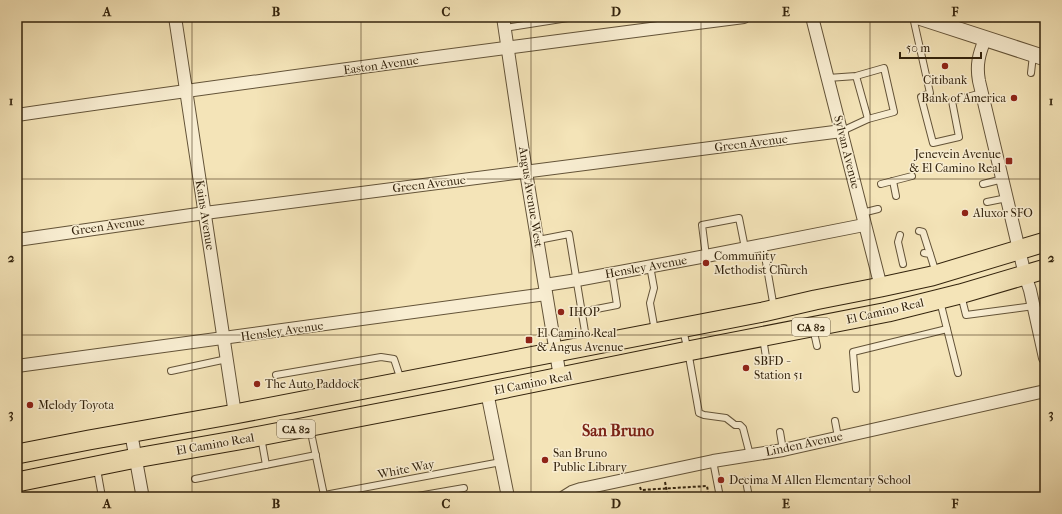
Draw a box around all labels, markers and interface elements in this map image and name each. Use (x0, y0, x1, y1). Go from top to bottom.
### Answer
text: A (102, 4, 112, 19)
text: B (272, 4, 281, 19)
text: C (442, 4, 451, 19)
text: D (611, 4, 621, 19)
text: E (782, 4, 790, 19)
text: F (951, 4, 959, 19)
scale bar (900, 34, 981, 60)
text: 50 m (906, 41, 930, 55)
street label: Easton Avenue (342, 53, 420, 77)
marker: Citibank (940, 61, 950, 71)
place label: Citibank (923, 73, 968, 87)
place label: Bank of America (921, 91, 1006, 105)
text: 1 (9, 93, 14, 108)
marker: Bank of America (1009, 93, 1019, 103)
text: 1 (1049, 93, 1054, 108)
street label: Sylvan Avenue (831, 114, 863, 190)
street label: Green Avenue (714, 132, 788, 154)
street label: Angus Avenue West (516, 144, 546, 249)
place label: Jenevein Avenue & El Camino Real (909, 147, 1002, 175)
marker: Jenevein Avenue & El Camino Real (1004, 156, 1014, 166)
street label: Green Avenue (392, 173, 466, 195)
street label: Kains Avenue (193, 179, 217, 251)
place label: Aluxor SFO (972, 206, 1033, 220)
marker: Aluxor SFO (960, 208, 970, 218)
street label: Green Avenue (71, 214, 146, 238)
place label: Community Methodist Church (714, 249, 808, 277)
text: 2 (8, 250, 15, 265)
text: 2 (1048, 250, 1055, 265)
street label: Hensley Avenue (604, 253, 688, 281)
marker: Community Methodist Church (701, 258, 711, 268)
street label: El Camino Real (845, 295, 926, 327)
place label: IHOP (569, 305, 600, 319)
marker: IHOP (556, 307, 566, 317)
street label: Hensley Avenue (240, 318, 324, 344)
road number: CA 82 (792, 318, 830, 336)
place label: El Camino Real & Angus Avenue (537, 326, 623, 354)
marker: El Camino Real & Angus Avenue (524, 335, 534, 345)
place label: SBFD - Station 51 (754, 354, 803, 382)
marker: SBFD - Station 51 (741, 363, 751, 373)
street label: El Camino Real (493, 368, 574, 397)
place label: The Auto Paddock (265, 377, 360, 391)
marker: The Auto Paddock (252, 379, 262, 389)
place label: Melody Toyota (38, 398, 115, 412)
marker: Melody Toyota (25, 400, 35, 410)
text: 3 (8, 406, 14, 422)
text: 3 (1048, 406, 1054, 422)
road number: CA 82 (277, 420, 315, 438)
district label: San Bruno (582, 421, 654, 440)
street label: Linden Avenue (764, 429, 844, 459)
street label: El Camino Real (175, 430, 256, 458)
place label: San Bruno Public Library (553, 446, 627, 474)
marker: San Bruno Public Library (540, 455, 550, 465)
street label: White Way (375, 457, 436, 482)
place label: Decima M Allen Elementary School (729, 473, 912, 487)
marker: Decima M Allen Elementary School (716, 475, 726, 485)
text: A (102, 496, 112, 511)
text: B (272, 496, 281, 511)
text: C (442, 496, 451, 511)
text: D (611, 496, 621, 511)
text: E (782, 496, 790, 511)
text: F (951, 496, 959, 511)

